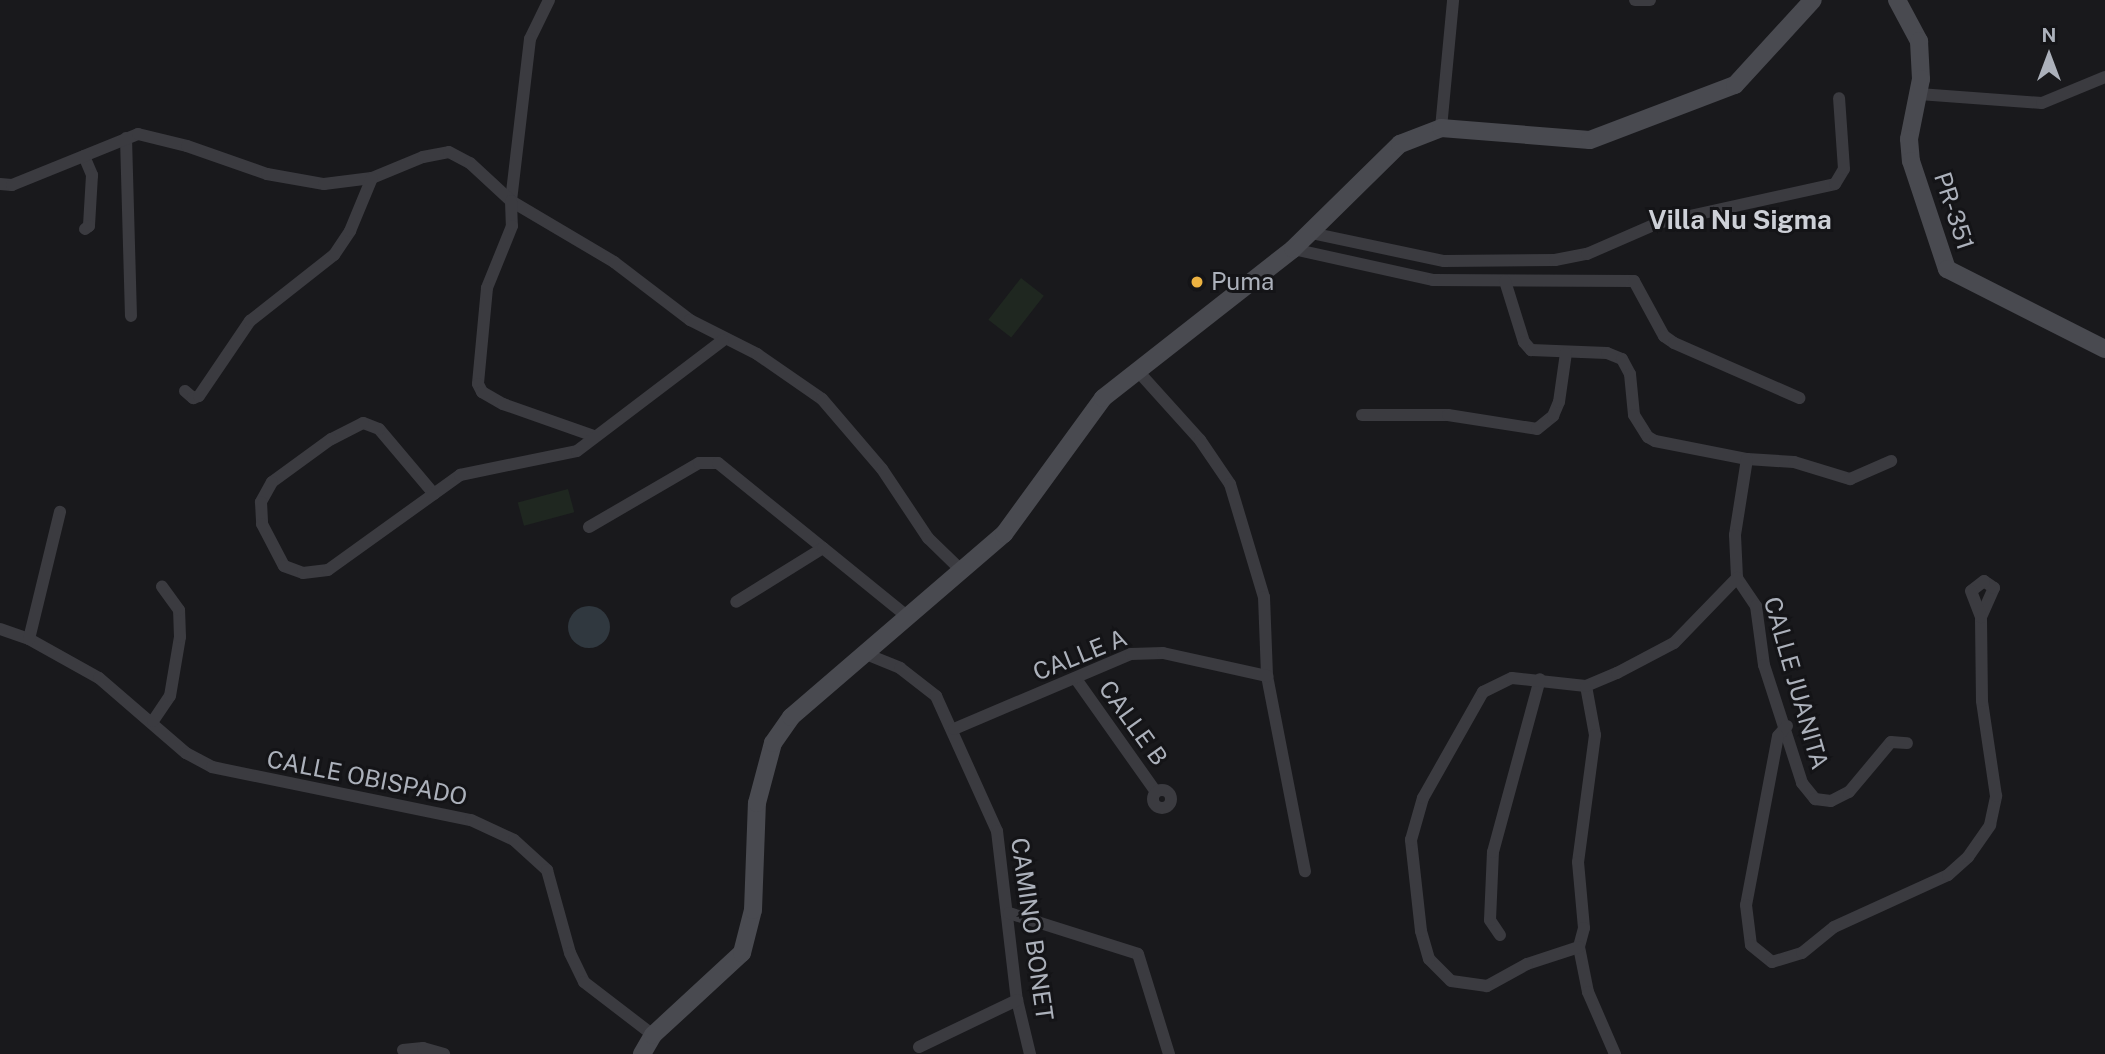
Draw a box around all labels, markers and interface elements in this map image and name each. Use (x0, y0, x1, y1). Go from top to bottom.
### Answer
north arrow (2014, 21, 2084, 91)
text: N (2042, 24, 2056, 46)
street label: PR-351 (1928, 169, 1980, 253)
district label: Villa Nu Sigma (1648, 204, 1832, 236)
place label: Puma (1211, 268, 1274, 296)
marker: Puma (1189, 274, 1205, 290)
street label: CALLE JUANITA (1758, 593, 1834, 773)
street label: CALLE A (1029, 623, 1131, 687)
street label: CALLE B (1093, 675, 1173, 771)
street label: CALLE OBISPADO (264, 744, 470, 812)
street label: CAMINO BONET (1005, 836, 1059, 1022)

